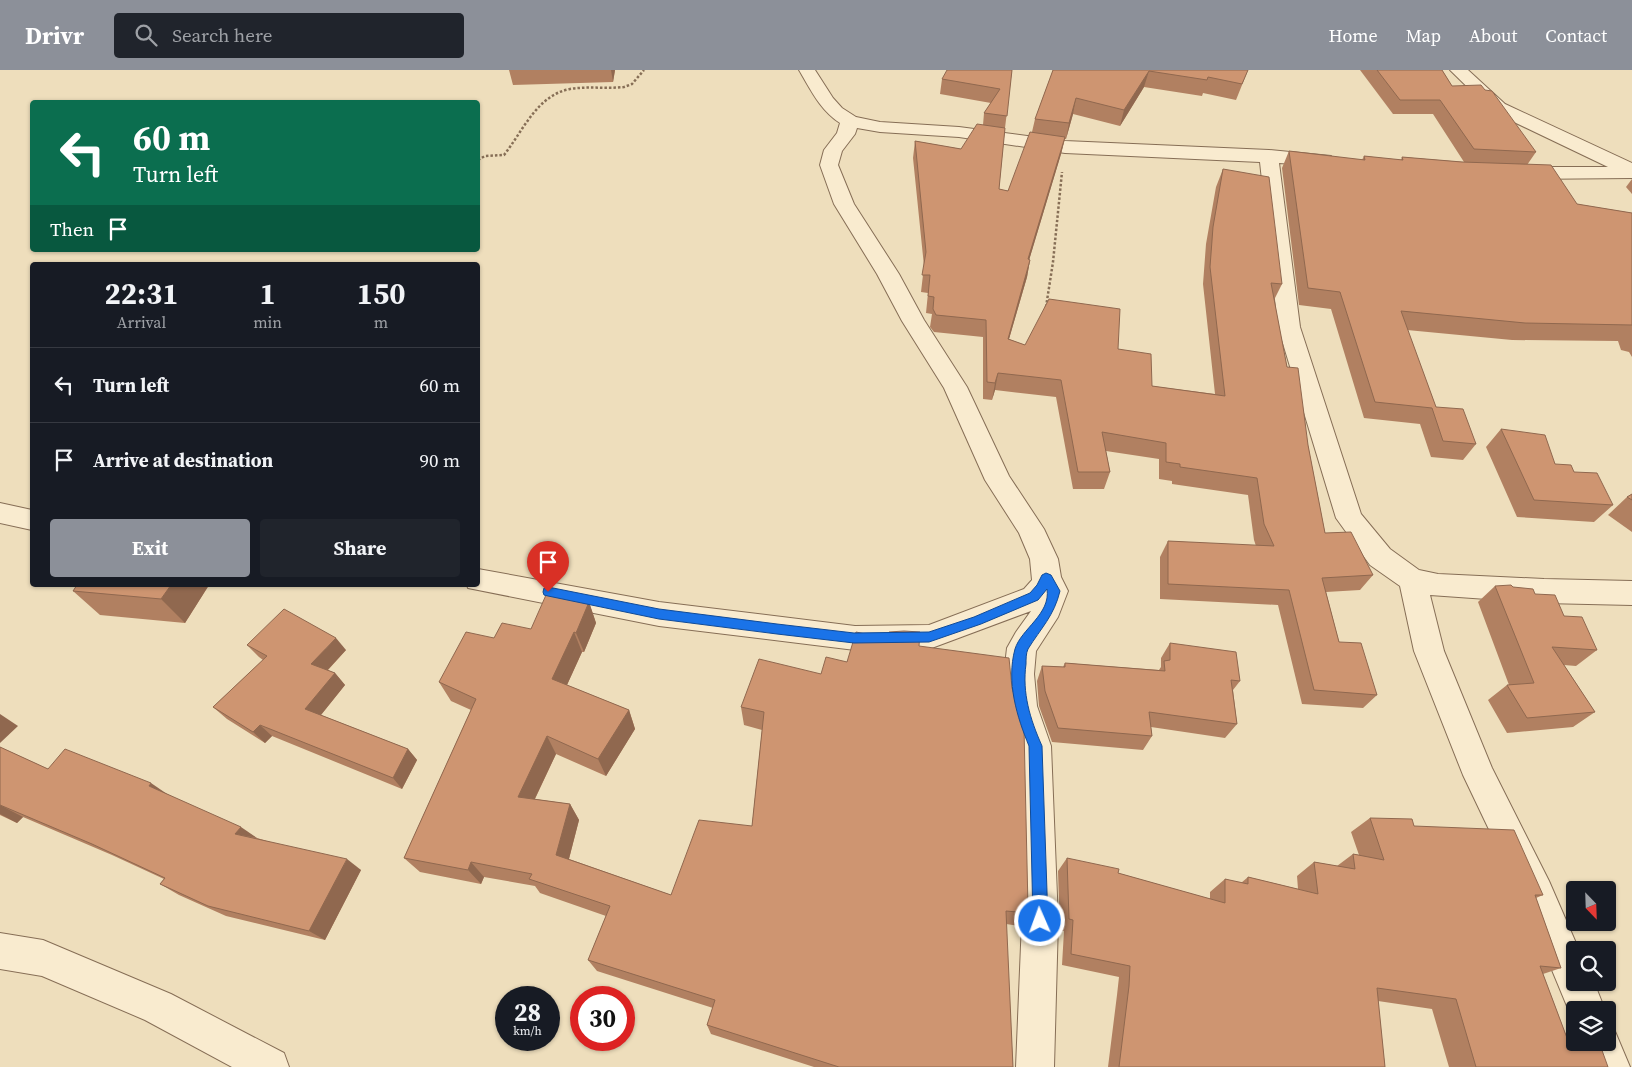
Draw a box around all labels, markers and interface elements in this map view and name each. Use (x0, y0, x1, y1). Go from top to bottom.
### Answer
search box (114, 13, 464, 58)
text: Drivr (25, 19, 84, 52)
icon: search (132, 21, 160, 49)
text: Search here (172, 22, 273, 48)
text: Home (1329, 23, 1378, 48)
text: Map (1406, 23, 1441, 48)
text: About (1469, 23, 1517, 48)
text: Contact (1545, 23, 1607, 48)
text: 60 m (133, 114, 210, 162)
icon: left (50, 120, 115, 185)
text: Turn left (133, 159, 218, 189)
icon: arrive (104, 215, 132, 243)
text: Then (50, 216, 94, 242)
text: 22:31 (105, 273, 179, 314)
text: 1 (259, 273, 276, 314)
text: 150 (357, 273, 405, 314)
text: Arrival (117, 311, 166, 333)
text: min (253, 311, 282, 333)
text: m (374, 311, 388, 333)
icon: left (50, 371, 78, 399)
text: Turn left (93, 372, 169, 398)
text: 60 m (419, 372, 460, 398)
icon: arrive (50, 446, 78, 474)
text: Arrive at destination (93, 447, 273, 473)
text: 90 m (419, 447, 460, 473)
button: Exit (50, 519, 250, 577)
button: Share (260, 519, 460, 577)
pin (527, 541, 569, 592)
icon: arrive (534, 548, 562, 576)
north arrow (1566, 881, 1616, 931)
map controls (1566, 881, 1616, 1051)
position arrow (1013, 894, 1065, 946)
button: search (1566, 941, 1616, 991)
speed limit sign: 30 (570, 986, 635, 1051)
text: 28 (514, 995, 541, 1029)
button: layers (1566, 1001, 1616, 1051)
text: km/h (513, 1023, 542, 1039)

